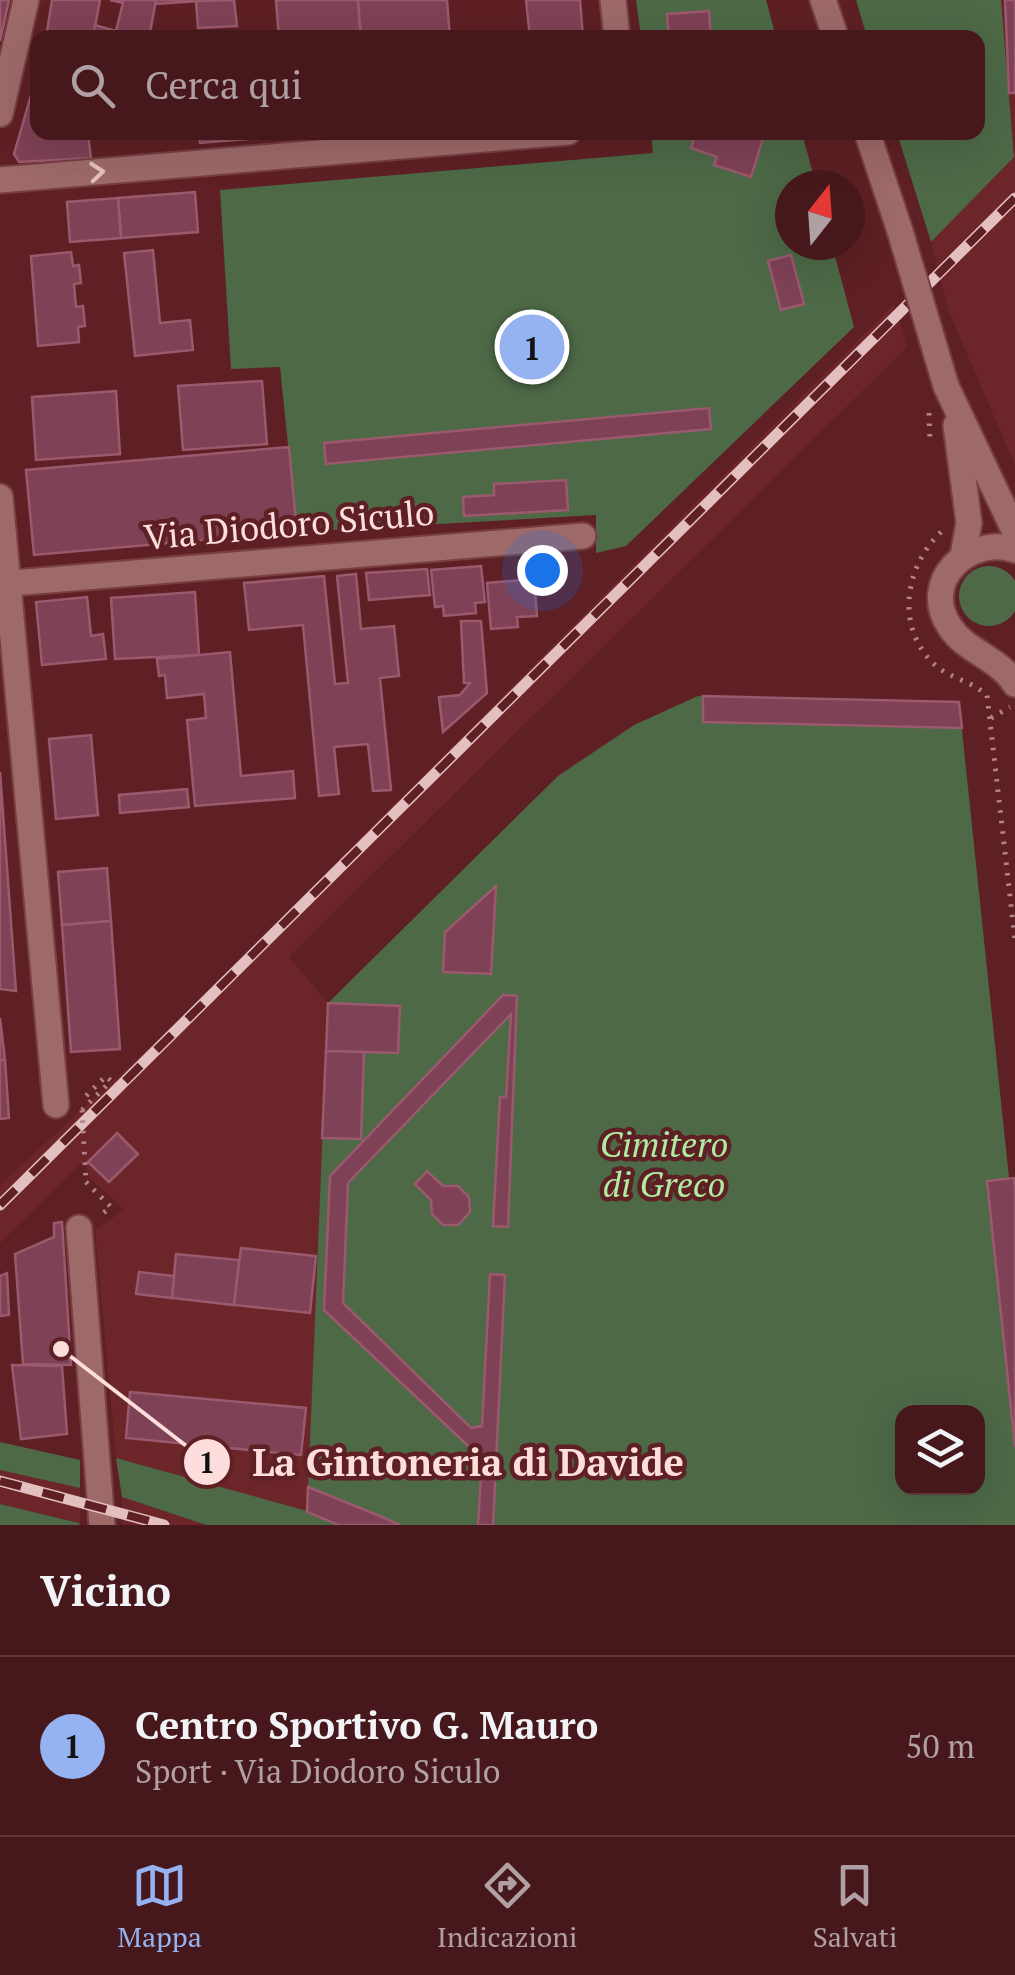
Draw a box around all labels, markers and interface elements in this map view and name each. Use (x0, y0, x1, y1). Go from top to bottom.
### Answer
search box (30, 30, 985, 140)
icon: search (65, 58, 120, 113)
text: Cerca qui (145, 60, 302, 110)
one-way arrow (90, 162, 106, 183)
north arrow (775, 170, 865, 260)
pin: 1 (500, 310, 564, 384)
street label: Via Diodoro Siculo (142, 488, 436, 560)
your location (517, 545, 568, 596)
park label: Cimitero di Greco (600, 1121, 728, 1207)
map controls (895, 1405, 985, 1495)
button: layers (895, 1405, 985, 1495)
callout: La Gintoneria di Davide (182, 1428, 704, 1496)
text: La Gintoneria di Davide (252, 1437, 684, 1487)
text: 1 (199, 1442, 215, 1482)
text: Vicino (40, 1562, 171, 1618)
text: Centro Sportivo G. Mauro (135, 1700, 598, 1750)
text: 1 (63, 1725, 82, 1767)
text: 50 m (905, 1725, 975, 1767)
text: Sport · Via Diodoro Siculo (135, 1750, 500, 1792)
tab: Mappa (118, 1858, 202, 1955)
tab: Indicazioni (437, 1858, 577, 1955)
tab: Salvati (813, 1858, 897, 1955)

